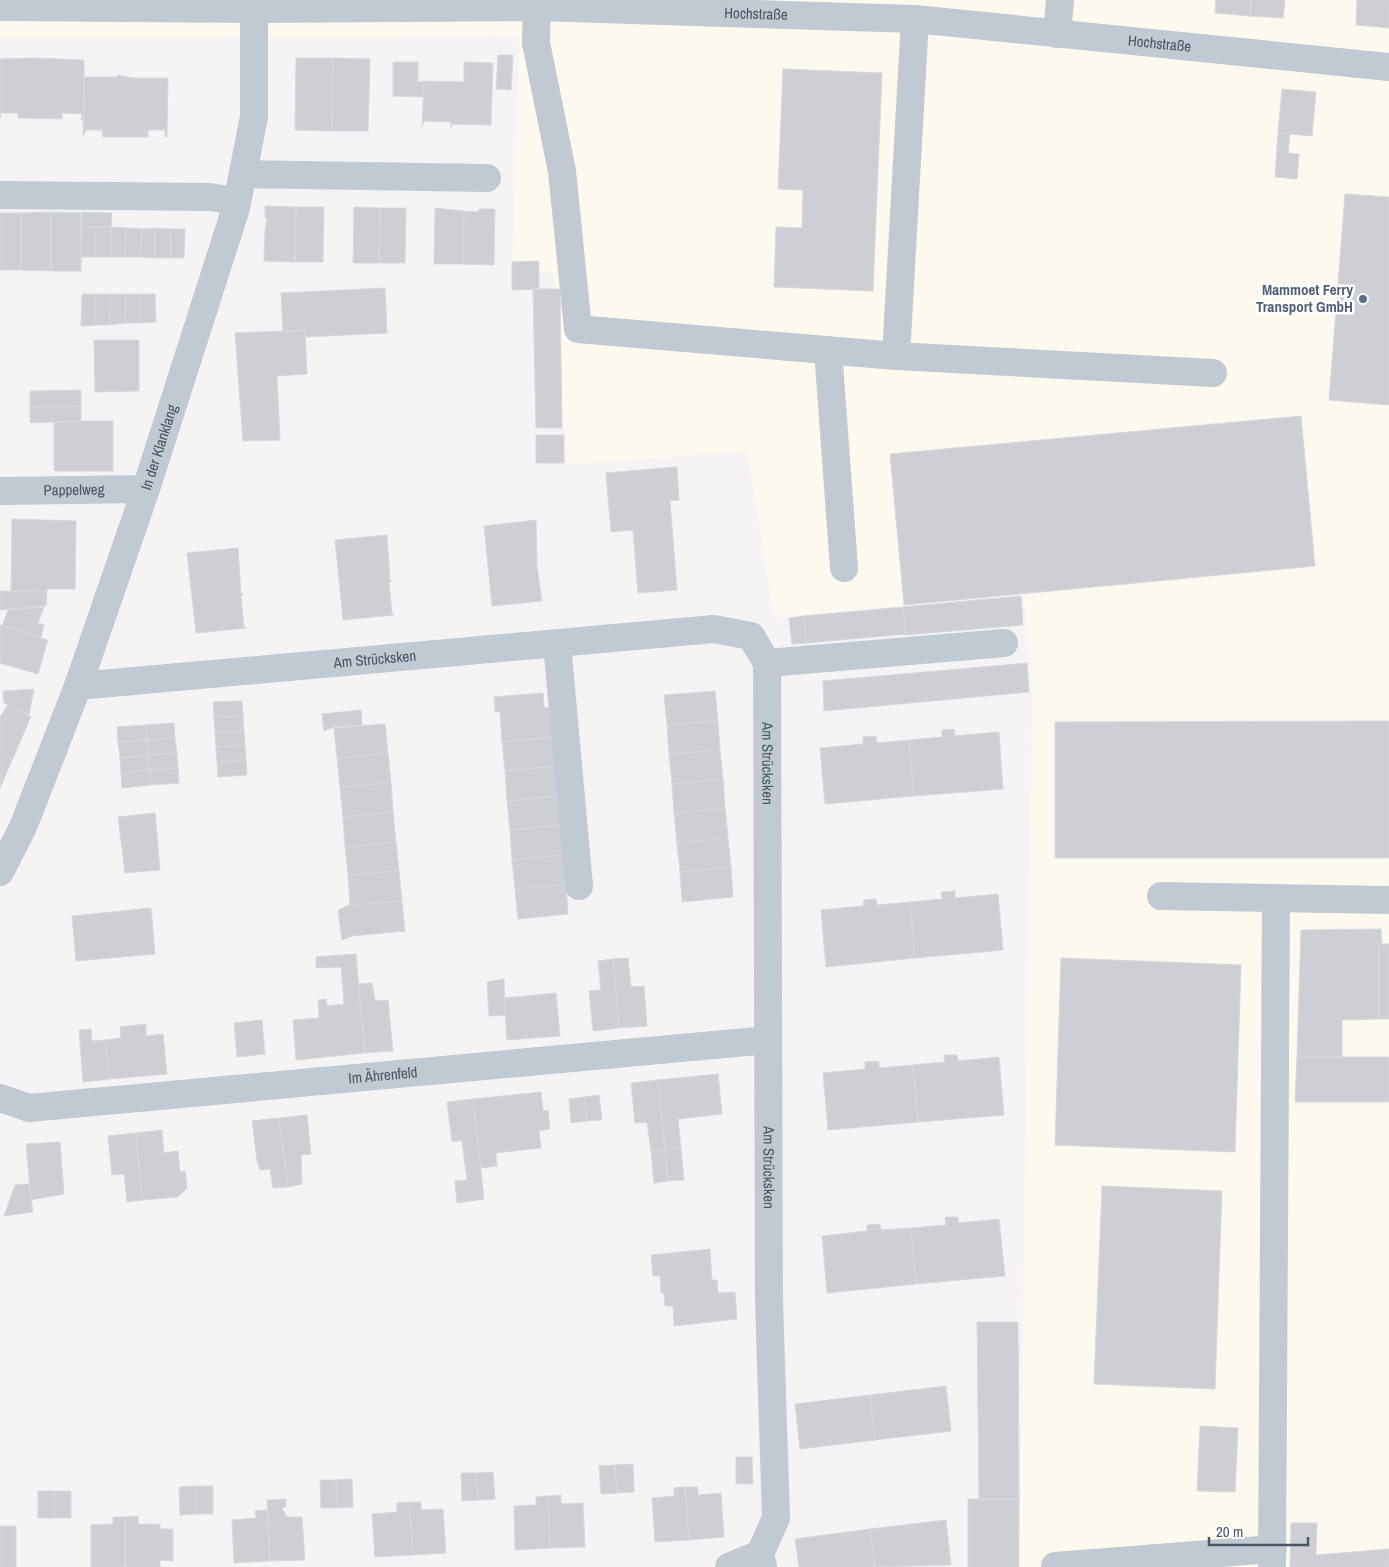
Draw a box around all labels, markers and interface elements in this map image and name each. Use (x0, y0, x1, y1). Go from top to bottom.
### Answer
street label: Hochstraße (724, 2, 788, 25)
street label: Hochstraße (1127, 30, 1192, 57)
place label: Mammoet Ferry Transport GmbH (1256, 279, 1353, 317)
marker: Mammoet Ferry Transport GmbH (1357, 293, 1369, 305)
street label: In der Klanklang (135, 402, 182, 493)
street label: Pappelweg (43, 479, 105, 500)
street label: Am Strücksken (332, 645, 417, 673)
street label: Am Strücksken (757, 721, 778, 805)
street label: Im Ährenfeld (347, 1061, 418, 1089)
street label: Am Strücksken (758, 1125, 780, 1209)
scale bar (1209, 1514, 1308, 1546)
text: 20 m (1216, 1521, 1243, 1542)

